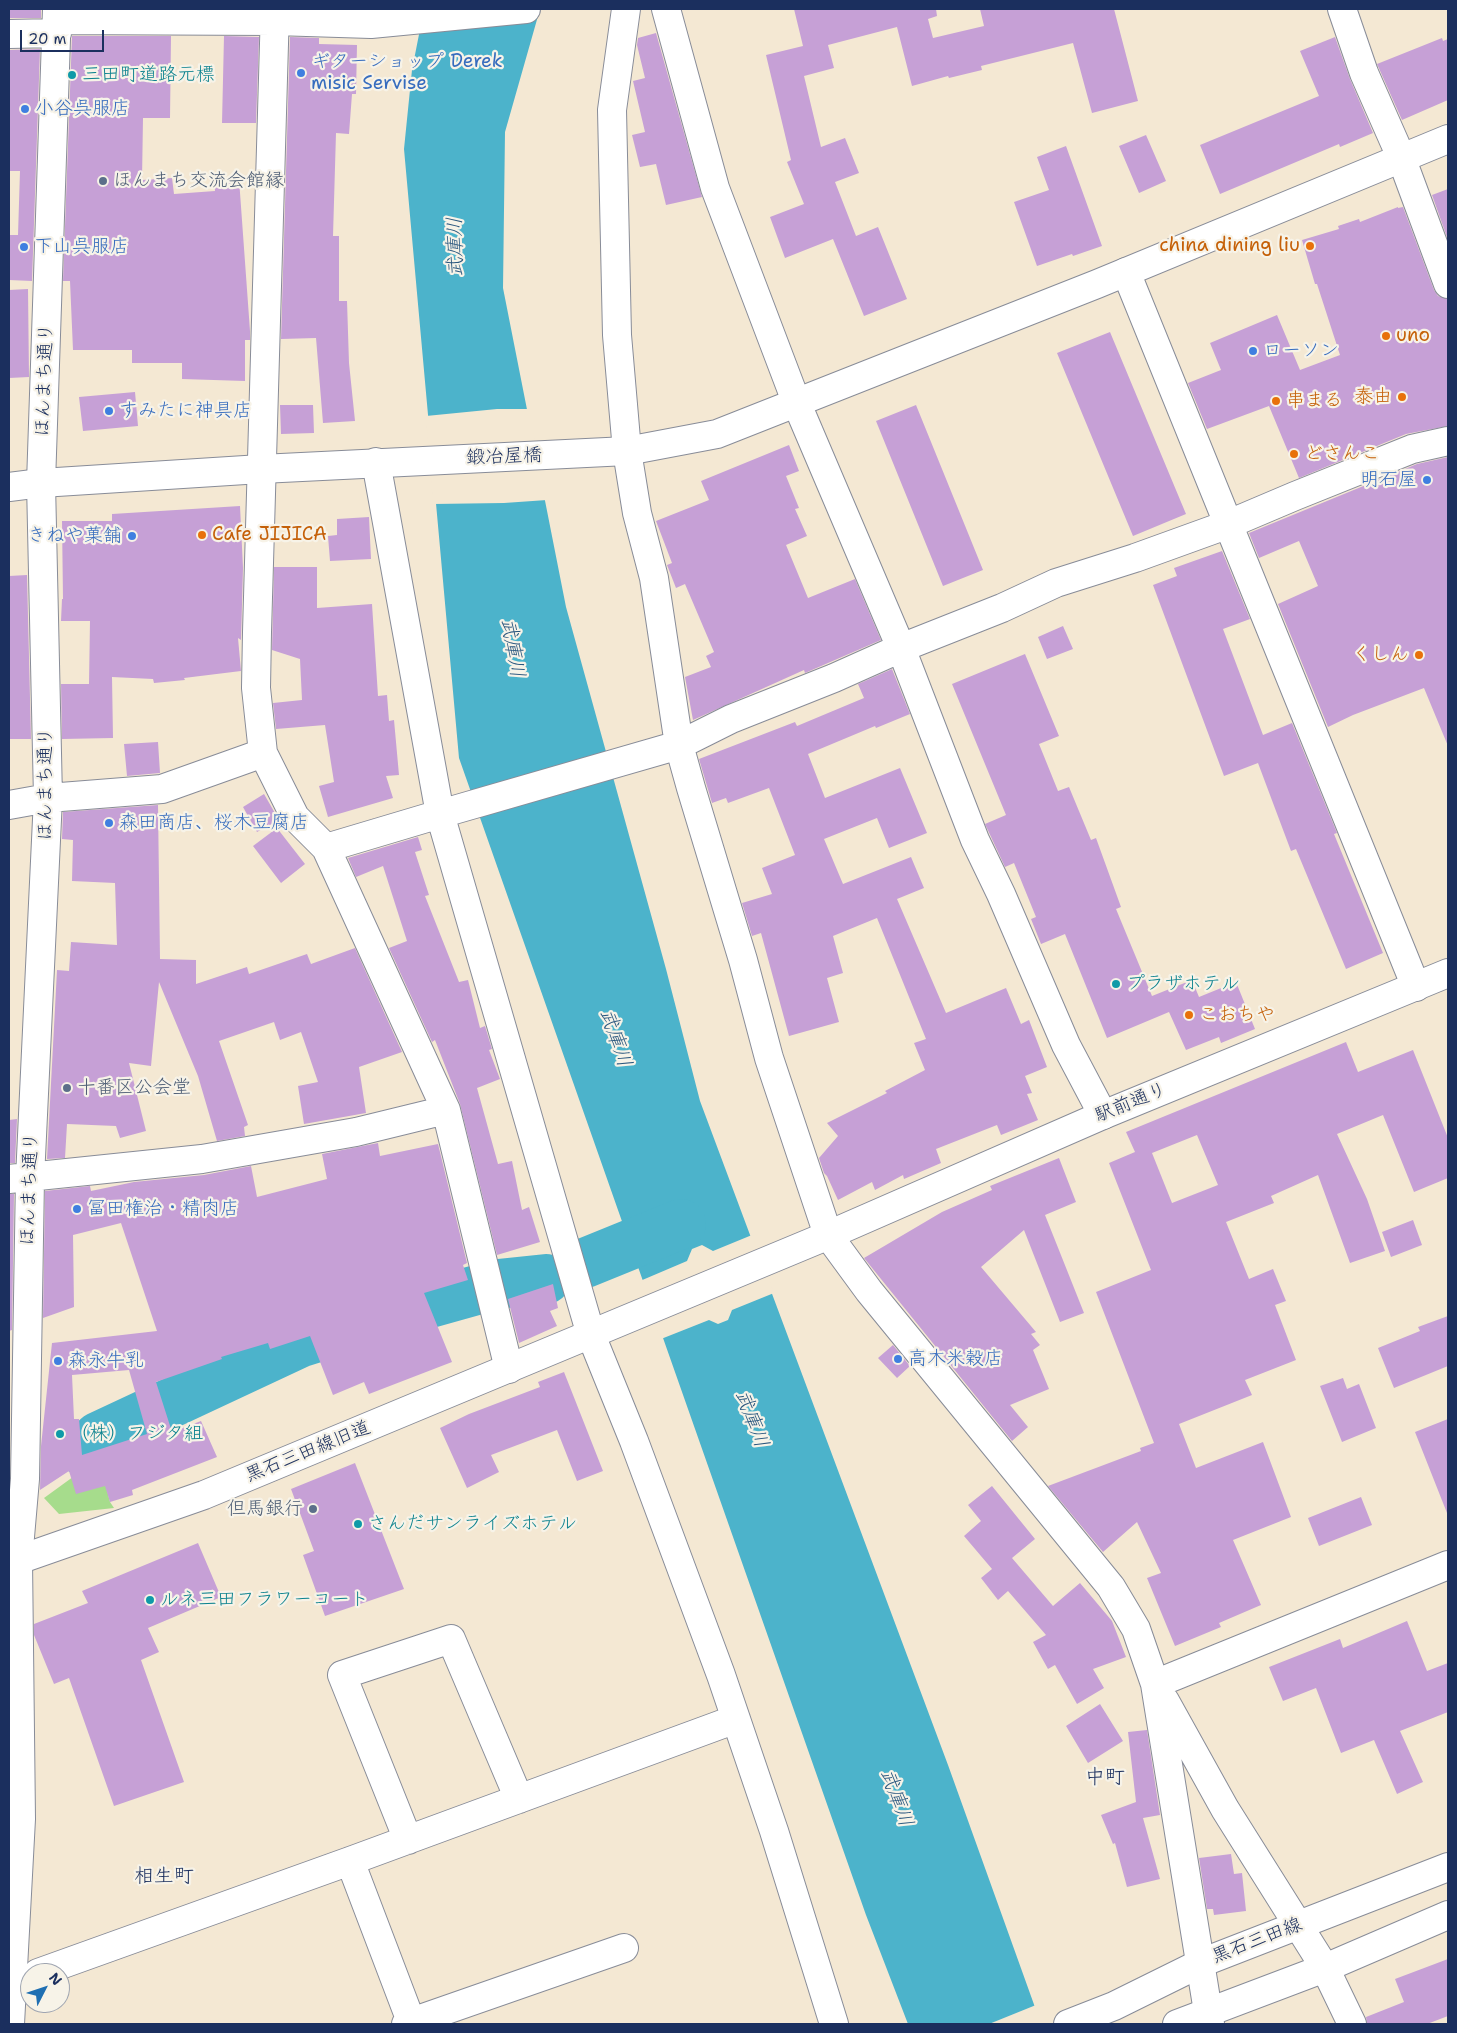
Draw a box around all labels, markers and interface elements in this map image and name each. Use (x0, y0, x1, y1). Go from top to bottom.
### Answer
scale bar (22, 20, 106, 52)
text: 20 m (28, 29, 67, 49)
place label: ギターショップ Derek misic Servise (311, 51, 503, 95)
place label: 三田町道路元標 (82, 64, 215, 86)
marker: ギターショップ Derek misic Servise (295, 67, 307, 79)
marker: 三田町道路元標 (66, 69, 78, 81)
place label: 小谷呉服店 (35, 98, 130, 120)
marker: 小谷呉服店 (19, 103, 31, 115)
place label: ほんまち交流会館縁 (113, 170, 284, 192)
marker: ほんまち交流会館縁 (97, 175, 109, 187)
water label: 武庫川 (443, 217, 469, 277)
place label: china dining liu (1159, 235, 1300, 257)
place label: 下山呉服店 (34, 236, 129, 258)
marker: china dining liu (1304, 240, 1316, 252)
marker: 下山呉服店 (18, 241, 30, 253)
street label: ほんまち通り (32, 323, 58, 437)
place label: uno (1396, 325, 1430, 347)
marker: uno (1380, 330, 1392, 342)
place label: ローソン (1263, 340, 1339, 362)
marker: ローソン (1247, 345, 1259, 357)
place label: 泰由 (1354, 386, 1392, 408)
place label: 串まる (1286, 390, 1343, 412)
marker: 泰由 (1396, 391, 1408, 403)
marker: 串まる (1270, 395, 1282, 407)
place label: すみたに神具店 (119, 400, 252, 422)
marker: すみたに神具店 (103, 405, 115, 417)
place label: どさんこ (1304, 443, 1380, 465)
street label: 鍛冶屋橋 (466, 444, 542, 470)
marker: どさんこ (1288, 448, 1300, 460)
place label: 明石屋 (1360, 469, 1417, 491)
marker: 明石屋 (1421, 474, 1433, 486)
place label: Cafe JIJICA (212, 524, 327, 546)
place label: きねや菓舗 (27, 525, 122, 547)
marker: Cafe JIJICA (196, 529, 208, 541)
marker: きねや菓舗 (126, 530, 138, 542)
water label: 武庫川 (495, 616, 529, 680)
place label: くしん (1352, 644, 1409, 666)
marker: くしん (1413, 649, 1425, 661)
street label: ほんまち通り (35, 727, 57, 841)
place label: 森田商店、桜木豆腐店 (119, 812, 309, 834)
marker: 森田商店、桜木豆腐店 (103, 817, 115, 829)
place label: プラザホテル (1126, 973, 1240, 995)
marker: プラザホテル (1110, 978, 1122, 990)
place label: こおちや (1199, 1004, 1275, 1026)
water label: 武庫川 (594, 1006, 636, 1070)
marker: こおちや (1183, 1009, 1195, 1021)
place label: 十番区公会堂 (77, 1077, 191, 1099)
street label: 駅前通り (1091, 1078, 1171, 1128)
marker: 十番区公会堂 (61, 1082, 73, 1094)
street label: ほんまち通り (17, 1132, 43, 1246)
place label: 冨田権治・精肉店 (87, 1198, 239, 1220)
marker: 冨田権治・精肉店 (71, 1203, 83, 1215)
place label: 高木米穀店 (908, 1348, 1003, 1370)
place label: 森永牛乳 (68, 1350, 144, 1372)
marker: 高木米穀店 (892, 1353, 904, 1365)
marker: 森永牛乳 (52, 1355, 64, 1367)
water label: 武庫川 (729, 1387, 773, 1451)
street label: 黒石三田線旧道 (242, 1417, 374, 1487)
place label: （株）フジタ組 (70, 1423, 203, 1445)
marker: （株）フジタ組 (54, 1428, 66, 1440)
place label: 但馬銀行 (227, 1498, 303, 1520)
marker: 但馬銀行 (307, 1503, 319, 1515)
place label: さんだサンライズホテル (368, 1513, 577, 1535)
marker: さんだサンライズホテル (352, 1518, 364, 1530)
place label: ルネ三田フラワーコート (160, 1589, 369, 1611)
marker: ルネ三田フラワーコート (144, 1594, 156, 1606)
water label: 武庫川 (874, 1766, 918, 1830)
district label: 中町 (1085, 1766, 1125, 1790)
district label: 相生町 (134, 1865, 194, 1889)
street label: 黒石三田線 (1209, 1913, 1305, 1969)
north arrow (20, 1963, 70, 2013)
text: N (45, 1969, 66, 1989)

